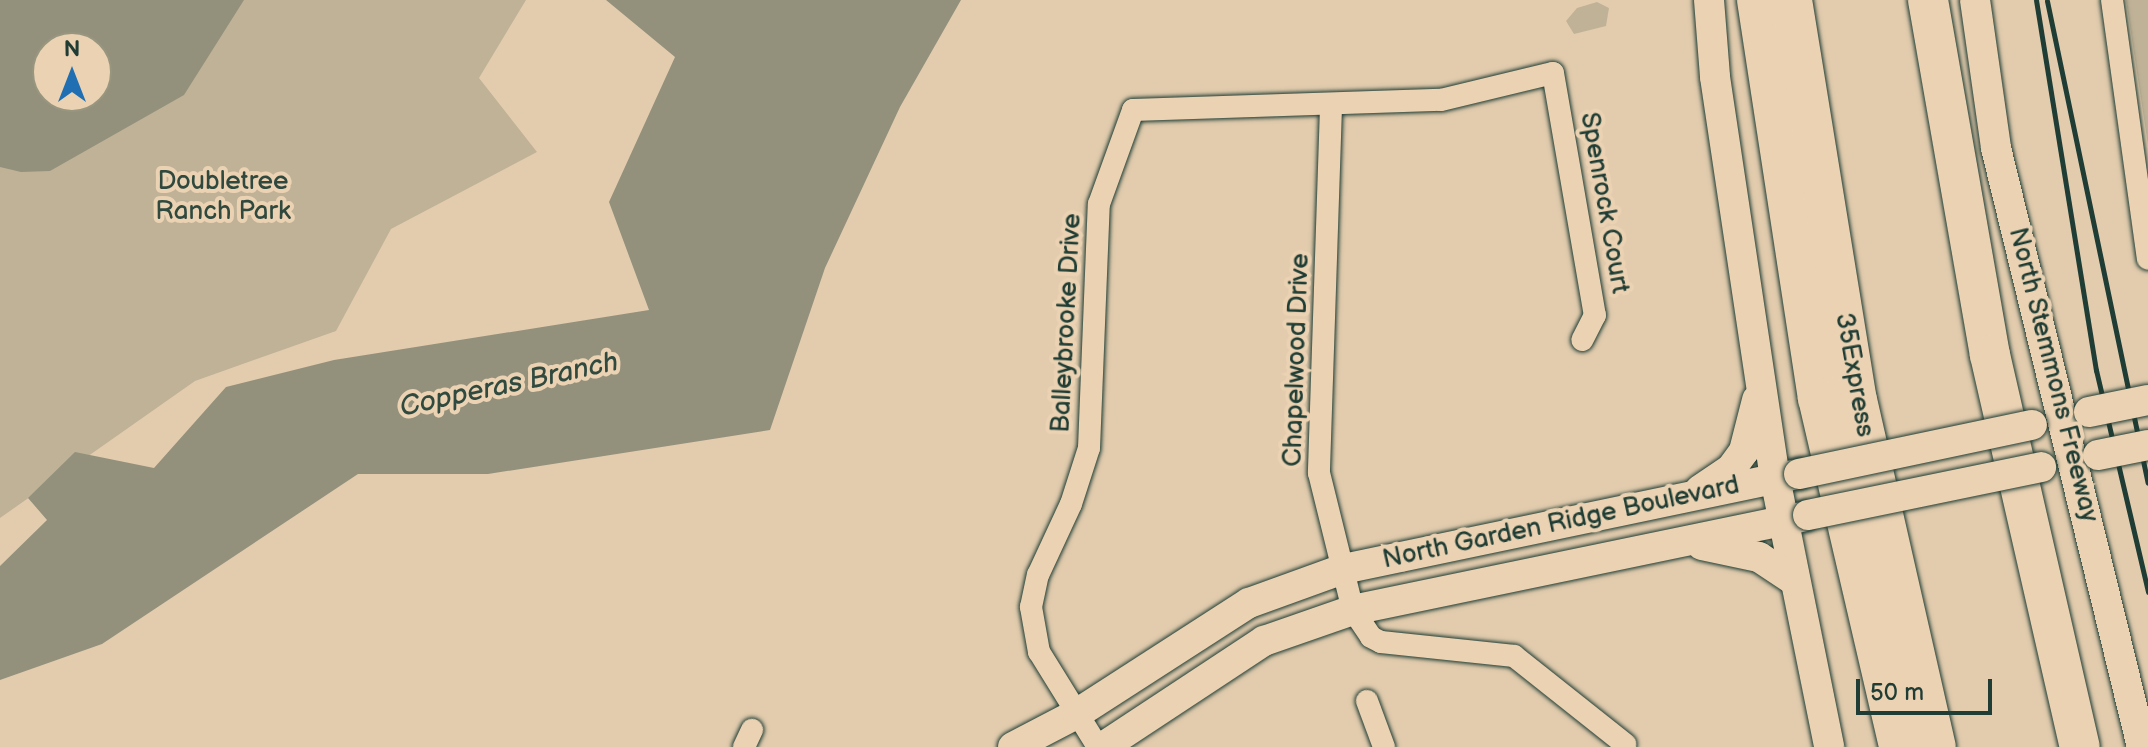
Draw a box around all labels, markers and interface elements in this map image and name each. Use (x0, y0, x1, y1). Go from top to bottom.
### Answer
north arrow (32, 32, 112, 112)
text: N (64, 36, 80, 63)
street label: Spenrock Court (1573, 110, 1635, 296)
park label: Doubletree Ranch Park (155, 166, 291, 228)
street label: Balleybrooke Drive (1046, 212, 1088, 434)
street label: North Stemmons Freeway (2001, 224, 2105, 526)
street label: Chapelwood Drive (1278, 253, 1316, 467)
street label: 35Express (1828, 311, 1880, 439)
water label: Copperas Branch (397, 345, 621, 425)
street label: North Garden Ridge Boulevard (1380, 470, 1742, 576)
scale bar (1860, 663, 1996, 713)
text: 50 m (1870, 678, 1924, 707)

